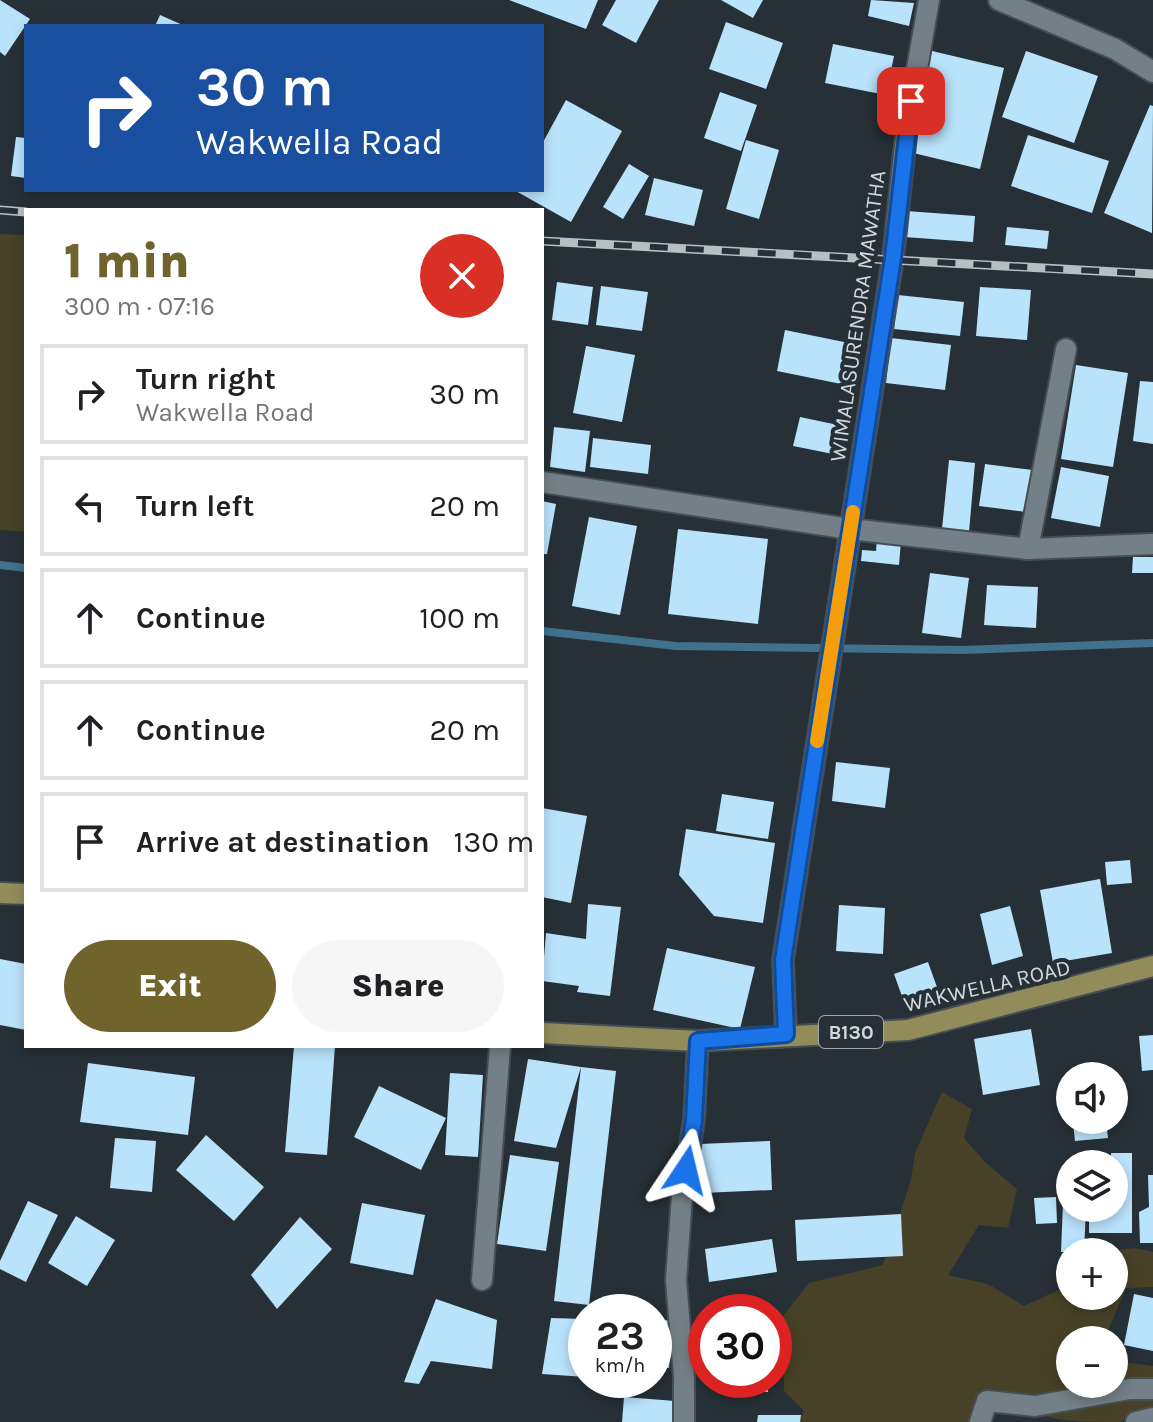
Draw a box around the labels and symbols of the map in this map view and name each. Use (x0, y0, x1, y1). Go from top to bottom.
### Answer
pin (877, 67, 945, 135)
street label: WIMALASURENDRA MAWATHA (825, 168, 891, 464)
street label: WAKWELLA ROAD (901, 954, 1073, 1018)
road number: B130 (819, 1016, 883, 1048)
position arrow (644, 1128, 728, 1212)
speed limit sign: 30 (688, 1294, 792, 1398)

